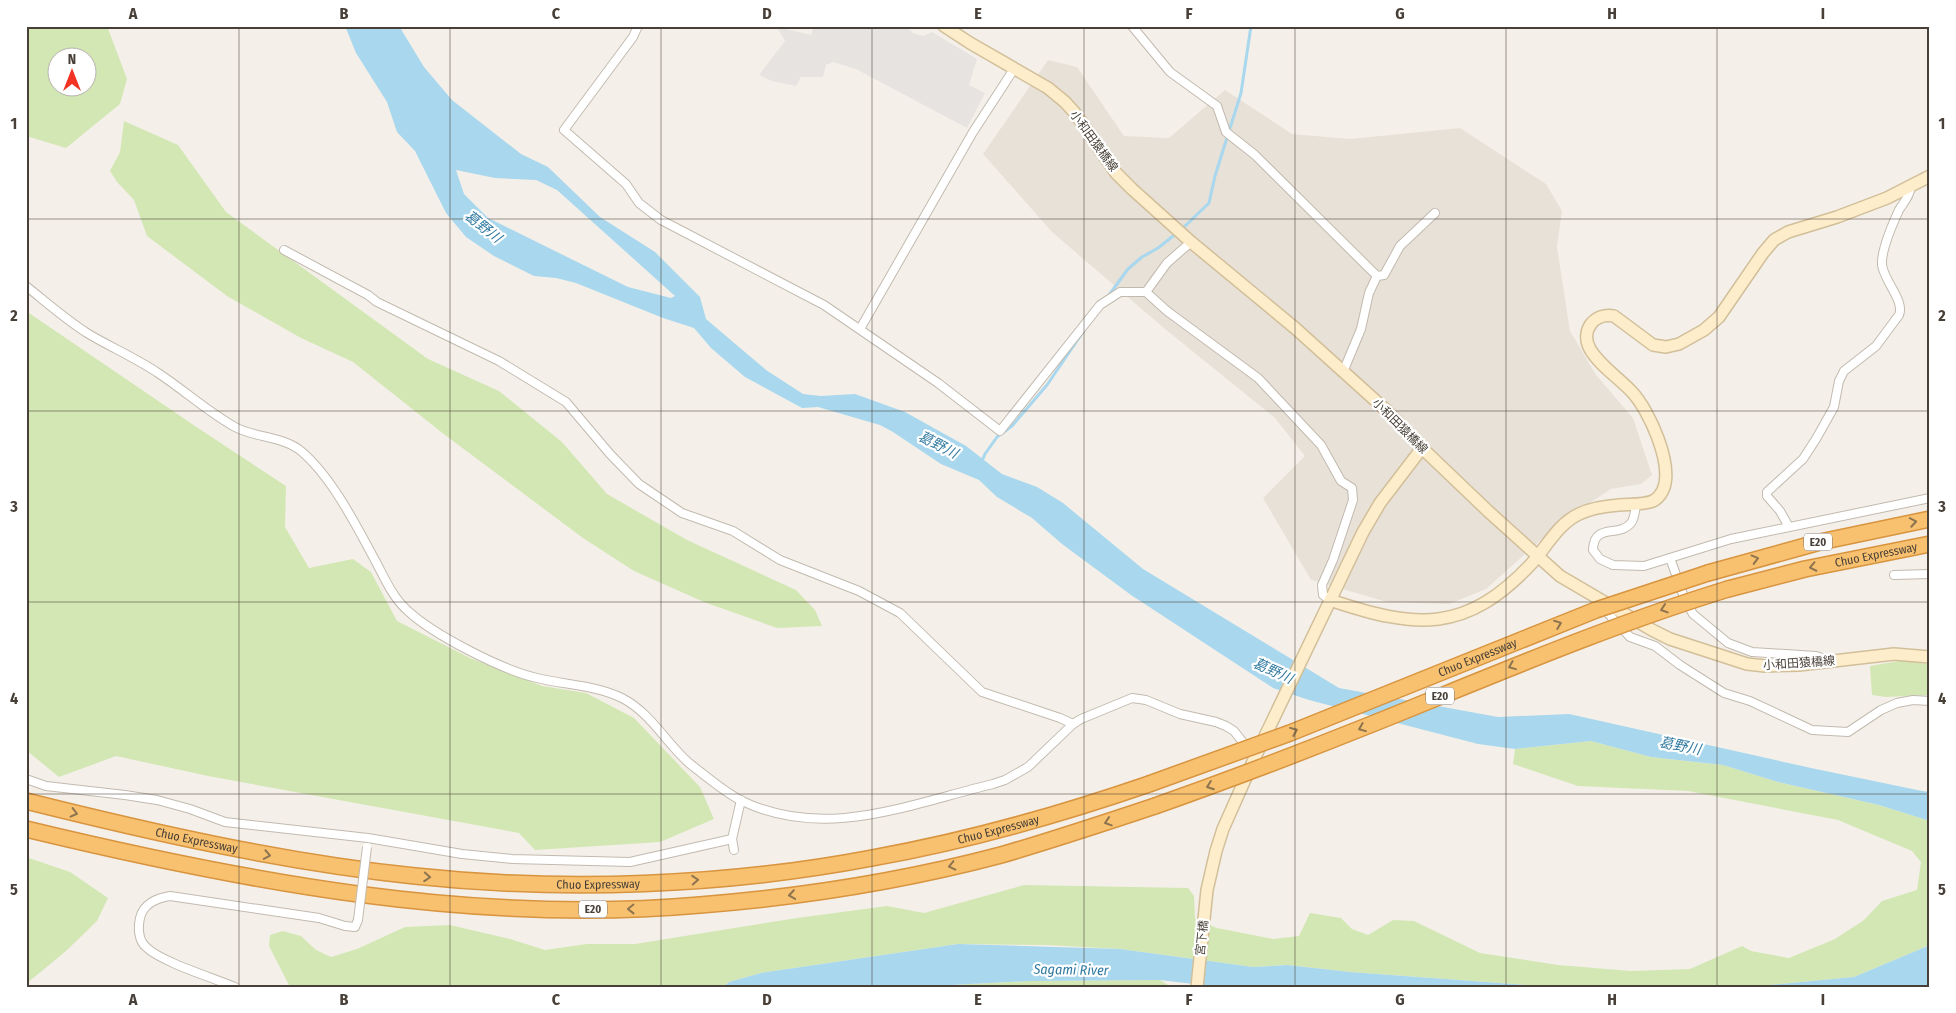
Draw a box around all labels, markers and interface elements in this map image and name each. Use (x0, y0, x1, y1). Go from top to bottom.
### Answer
text: A (128, 4, 138, 23)
text: B (340, 4, 349, 23)
text: C (552, 4, 561, 23)
text: D (762, 4, 772, 23)
text: E (974, 4, 982, 23)
text: F (1185, 4, 1193, 23)
text: G (1395, 4, 1405, 23)
text: H (1607, 4, 1617, 23)
text: I (1821, 4, 1825, 23)
north arrow (48, 48, 98, 98)
text: N (68, 51, 76, 68)
street label: 小和田猿橋線 (1067, 108, 1121, 174)
text: 1 (11, 114, 17, 133)
text: 1 (1939, 114, 1945, 133)
water label: 葛野川 (461, 207, 506, 248)
text: 2 (9, 306, 18, 325)
text: 2 (1937, 306, 1946, 325)
street label: 小和田猿橋線 (1370, 396, 1430, 456)
water label: 葛野川 (915, 428, 962, 463)
text: 3 (9, 497, 18, 516)
text: 3 (1937, 497, 1946, 516)
one-way arrow (1909, 517, 1917, 528)
road number: E20 (1804, 534, 1832, 550)
street label: Chuo Expressway (1834, 540, 1919, 570)
one-way arrow (1750, 554, 1758, 564)
one-way arrow (1809, 561, 1818, 572)
one-way arrow (1661, 603, 1669, 613)
one-way arrow (1553, 620, 1562, 630)
street label: Chuo Expressway (1436, 635, 1520, 680)
street label: 小和田猿橋線 (1763, 654, 1835, 672)
water label: 葛野川 (1250, 655, 1297, 688)
one-way arrow (1508, 660, 1517, 670)
road number: E20 (1426, 688, 1454, 704)
text: 4 (10, 689, 18, 708)
text: 4 (1938, 689, 1946, 708)
one-way arrow (1358, 722, 1367, 732)
one-way arrow (1289, 727, 1298, 737)
water label: 葛野川 (1658, 734, 1704, 759)
one-way arrow (1207, 781, 1215, 791)
one-way arrow (69, 807, 78, 818)
street label: Chuo Expressway (956, 812, 1041, 847)
one-way arrow (1105, 816, 1113, 826)
street label: Chuo Expressway (154, 825, 239, 856)
one-way arrow (262, 849, 271, 859)
one-way arrow (948, 860, 957, 871)
one-way arrow (424, 871, 432, 882)
one-way arrow (691, 874, 699, 885)
street label: Chuo Expressway (556, 877, 641, 892)
text: 5 (10, 880, 18, 899)
text: 5 (1938, 880, 1946, 899)
one-way arrow (788, 889, 797, 899)
road number: E20 (579, 901, 607, 918)
one-way arrow (626, 903, 634, 914)
street label: 宮下橋 (1193, 919, 1211, 957)
water label: Sagami River (1032, 961, 1110, 979)
text: A (128, 990, 138, 1009)
text: B (340, 990, 349, 1009)
text: C (552, 990, 561, 1009)
text: D (762, 990, 772, 1009)
text: E (974, 990, 982, 1009)
text: F (1185, 990, 1193, 1009)
text: G (1395, 990, 1405, 1009)
text: H (1607, 990, 1617, 1009)
text: I (1821, 990, 1825, 1009)

